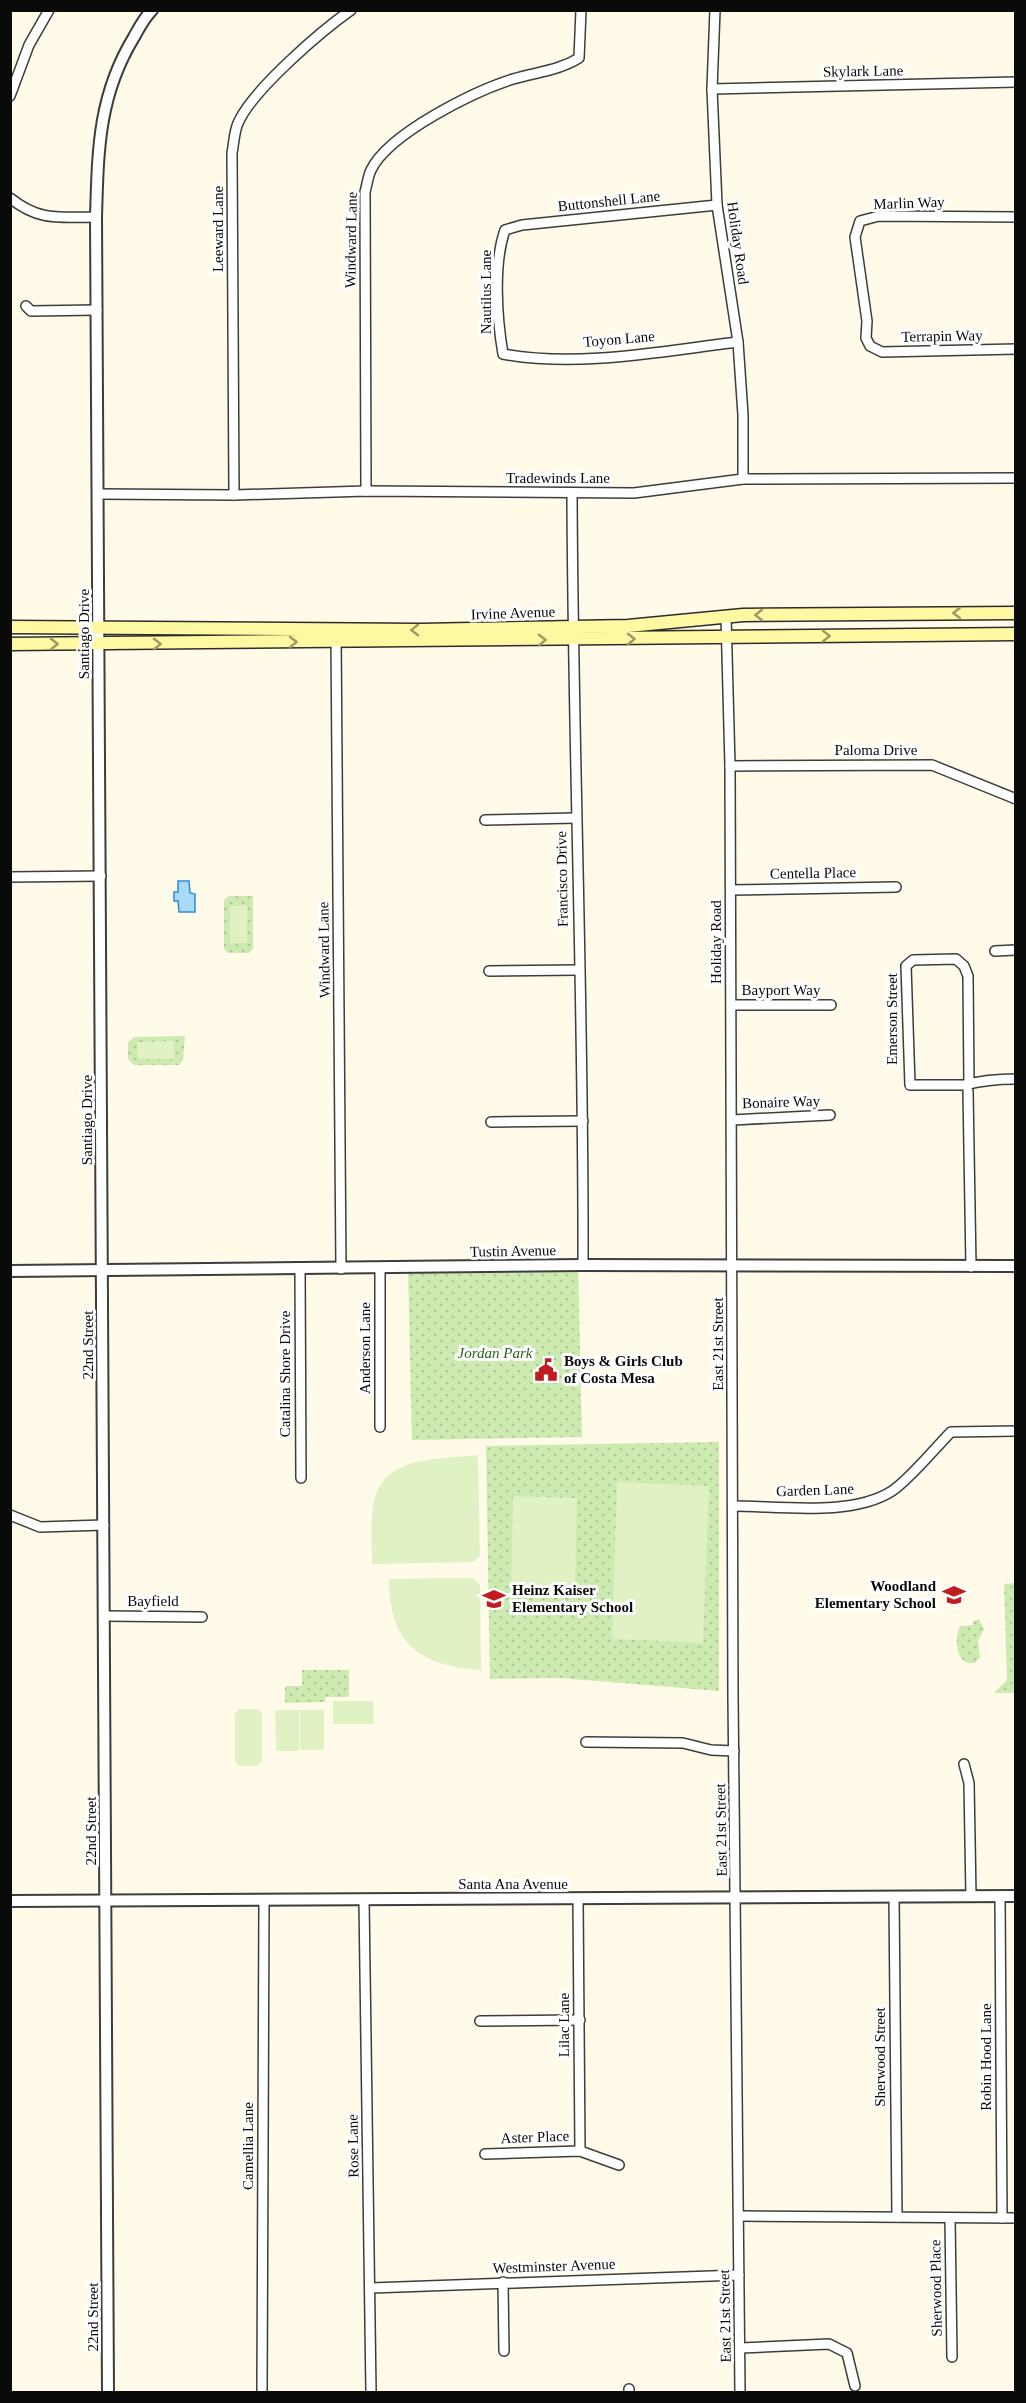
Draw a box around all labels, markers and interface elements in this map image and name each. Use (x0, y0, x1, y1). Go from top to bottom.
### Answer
street label: Skylark Lane (823, 62, 904, 80)
street label: Leeward Lane (210, 186, 226, 272)
street label: Buttonshell Lane (557, 188, 661, 214)
street label: Windward Lane (342, 191, 360, 288)
street label: Marlin Way (873, 194, 945, 212)
street label: Holiday Road (724, 200, 752, 286)
street label: Nautilus Lane (478, 249, 494, 334)
street label: Terrapin Way (901, 327, 983, 345)
street label: Toyon Lane (583, 328, 656, 350)
street label: Tradewinds Lane (506, 470, 610, 486)
street label: Santiago Drive (76, 588, 92, 679)
street label: Irvine Avenue (471, 604, 556, 622)
one-way arrow (953, 607, 962, 619)
one-way arrow (754, 609, 763, 621)
one-way arrow (411, 624, 420, 636)
one-way arrow (822, 630, 831, 642)
one-way arrow (627, 632, 636, 645)
one-way arrow (537, 633, 546, 646)
one-way arrow (289, 636, 298, 648)
one-way arrow (50, 638, 59, 650)
one-way arrow (152, 638, 161, 650)
street label: Paloma Drive (835, 742, 918, 758)
street label: Francisco Drive (553, 830, 571, 927)
street label: Centella Place (770, 864, 857, 882)
street label: Holiday Road (708, 900, 724, 984)
street label: Windward Lane (315, 901, 333, 998)
street label: Emerson Street (884, 972, 900, 1065)
street label: Bayport Way (742, 982, 821, 998)
street label: Santiago Drive (79, 1074, 95, 1165)
street label: Bonaire Way (742, 1093, 821, 1111)
street label: Tustin Avenue (470, 1242, 557, 1260)
street label: East 21st Street (710, 1297, 726, 1391)
street label: Anderson Lane (357, 1302, 373, 1394)
street label: 22nd Street (80, 1310, 96, 1379)
street label: Catalina Shore Drive (277, 1310, 293, 1437)
park label: Jordan Park (458, 1345, 533, 1361)
place label: Boys & Girls Club of Costa Mesa (564, 1353, 683, 1386)
public building icon: Boys & Girls Club of Costa Mesa (533, 1357, 559, 1383)
street label: Garden Lane (776, 1481, 855, 1499)
place label: Woodland Elementary School (815, 1578, 937, 1611)
place label: Heinz Kaiser Elementary School (512, 1582, 633, 1615)
school or university icon: Woodland Elementary School (941, 1582, 967, 1608)
school or university icon: Heinz Kaiser Elementary School (481, 1586, 507, 1612)
street label: Bayfield (127, 1593, 179, 1609)
street label: East 21st Street (712, 1782, 730, 1877)
street label: 22nd Street (83, 1796, 99, 1865)
street label: Santa Ana Avenue (458, 1876, 568, 1892)
street label: Lilac Lane (556, 1992, 572, 2057)
street label: Robin Hood Lane (978, 2003, 994, 2111)
street label: Sherwood Street (872, 2006, 888, 2107)
street label: Camellia Lane (240, 2102, 256, 2190)
street label: Rose Lane (344, 2114, 362, 2178)
street label: Aster Place (500, 2128, 570, 2146)
street label: Sherwood Place (927, 2239, 945, 2337)
street label: Westminster Avenue (492, 2256, 616, 2276)
street label: East 21st Street (716, 2268, 734, 2363)
street label: 22nd Street (85, 2282, 101, 2351)

